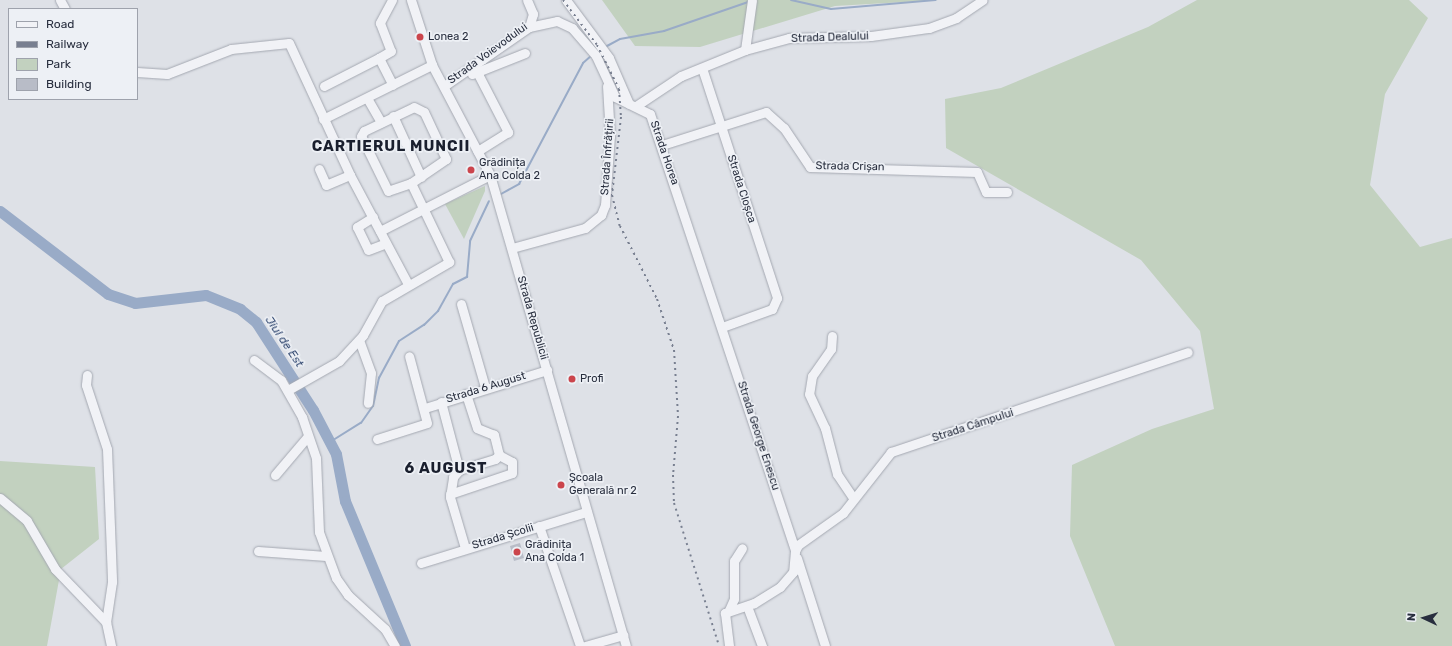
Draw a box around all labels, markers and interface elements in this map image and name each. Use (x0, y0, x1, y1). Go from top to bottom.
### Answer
legend (8, 8, 138, 100)
text: Road (46, 17, 74, 31)
street label: Strada Voievodului (445, 21, 531, 87)
place label: Lonea 2 (428, 30, 468, 44)
street label: Strada Dealului (791, 30, 869, 46)
marker: Lonea 2 (415, 32, 425, 42)
text: Railway (46, 37, 89, 51)
text: Park (46, 57, 71, 71)
text: Building (46, 77, 92, 91)
street label: Strada Înfrățirii (599, 118, 617, 196)
street label: Strada Horea (647, 119, 681, 187)
district label: CARTIERUL MUNCII (311, 138, 471, 156)
street label: Strada Cloșca (724, 153, 758, 225)
place label: Grădinița Ana Colda 2 (479, 157, 540, 183)
street label: Strada Crișan (815, 160, 885, 174)
marker: Grădinița Ana Colda 2 (466, 165, 476, 175)
street label: Strada Republicii (514, 275, 550, 361)
water label: Jiul de Est (262, 314, 306, 370)
street label: Strada 6 August (444, 370, 528, 406)
place label: Profi (580, 372, 603, 386)
marker: Profi (567, 374, 577, 384)
street label: Strada George Enescu (734, 380, 782, 492)
street label: Strada Câmpului (931, 407, 1015, 445)
district label: 6 AUGUST (404, 460, 488, 478)
place label: Școala Generală nr 2 (569, 472, 637, 498)
marker: Școala Generală nr 2 (556, 480, 566, 490)
street label: Strada Școlii (471, 521, 535, 553)
place label: Grădinița Ana Colda 1 (525, 539, 584, 565)
marker: Grădinița Ana Colda 1 (512, 547, 522, 557)
north arrow (1404, 598, 1444, 638)
text: N (1405, 613, 1418, 622)

